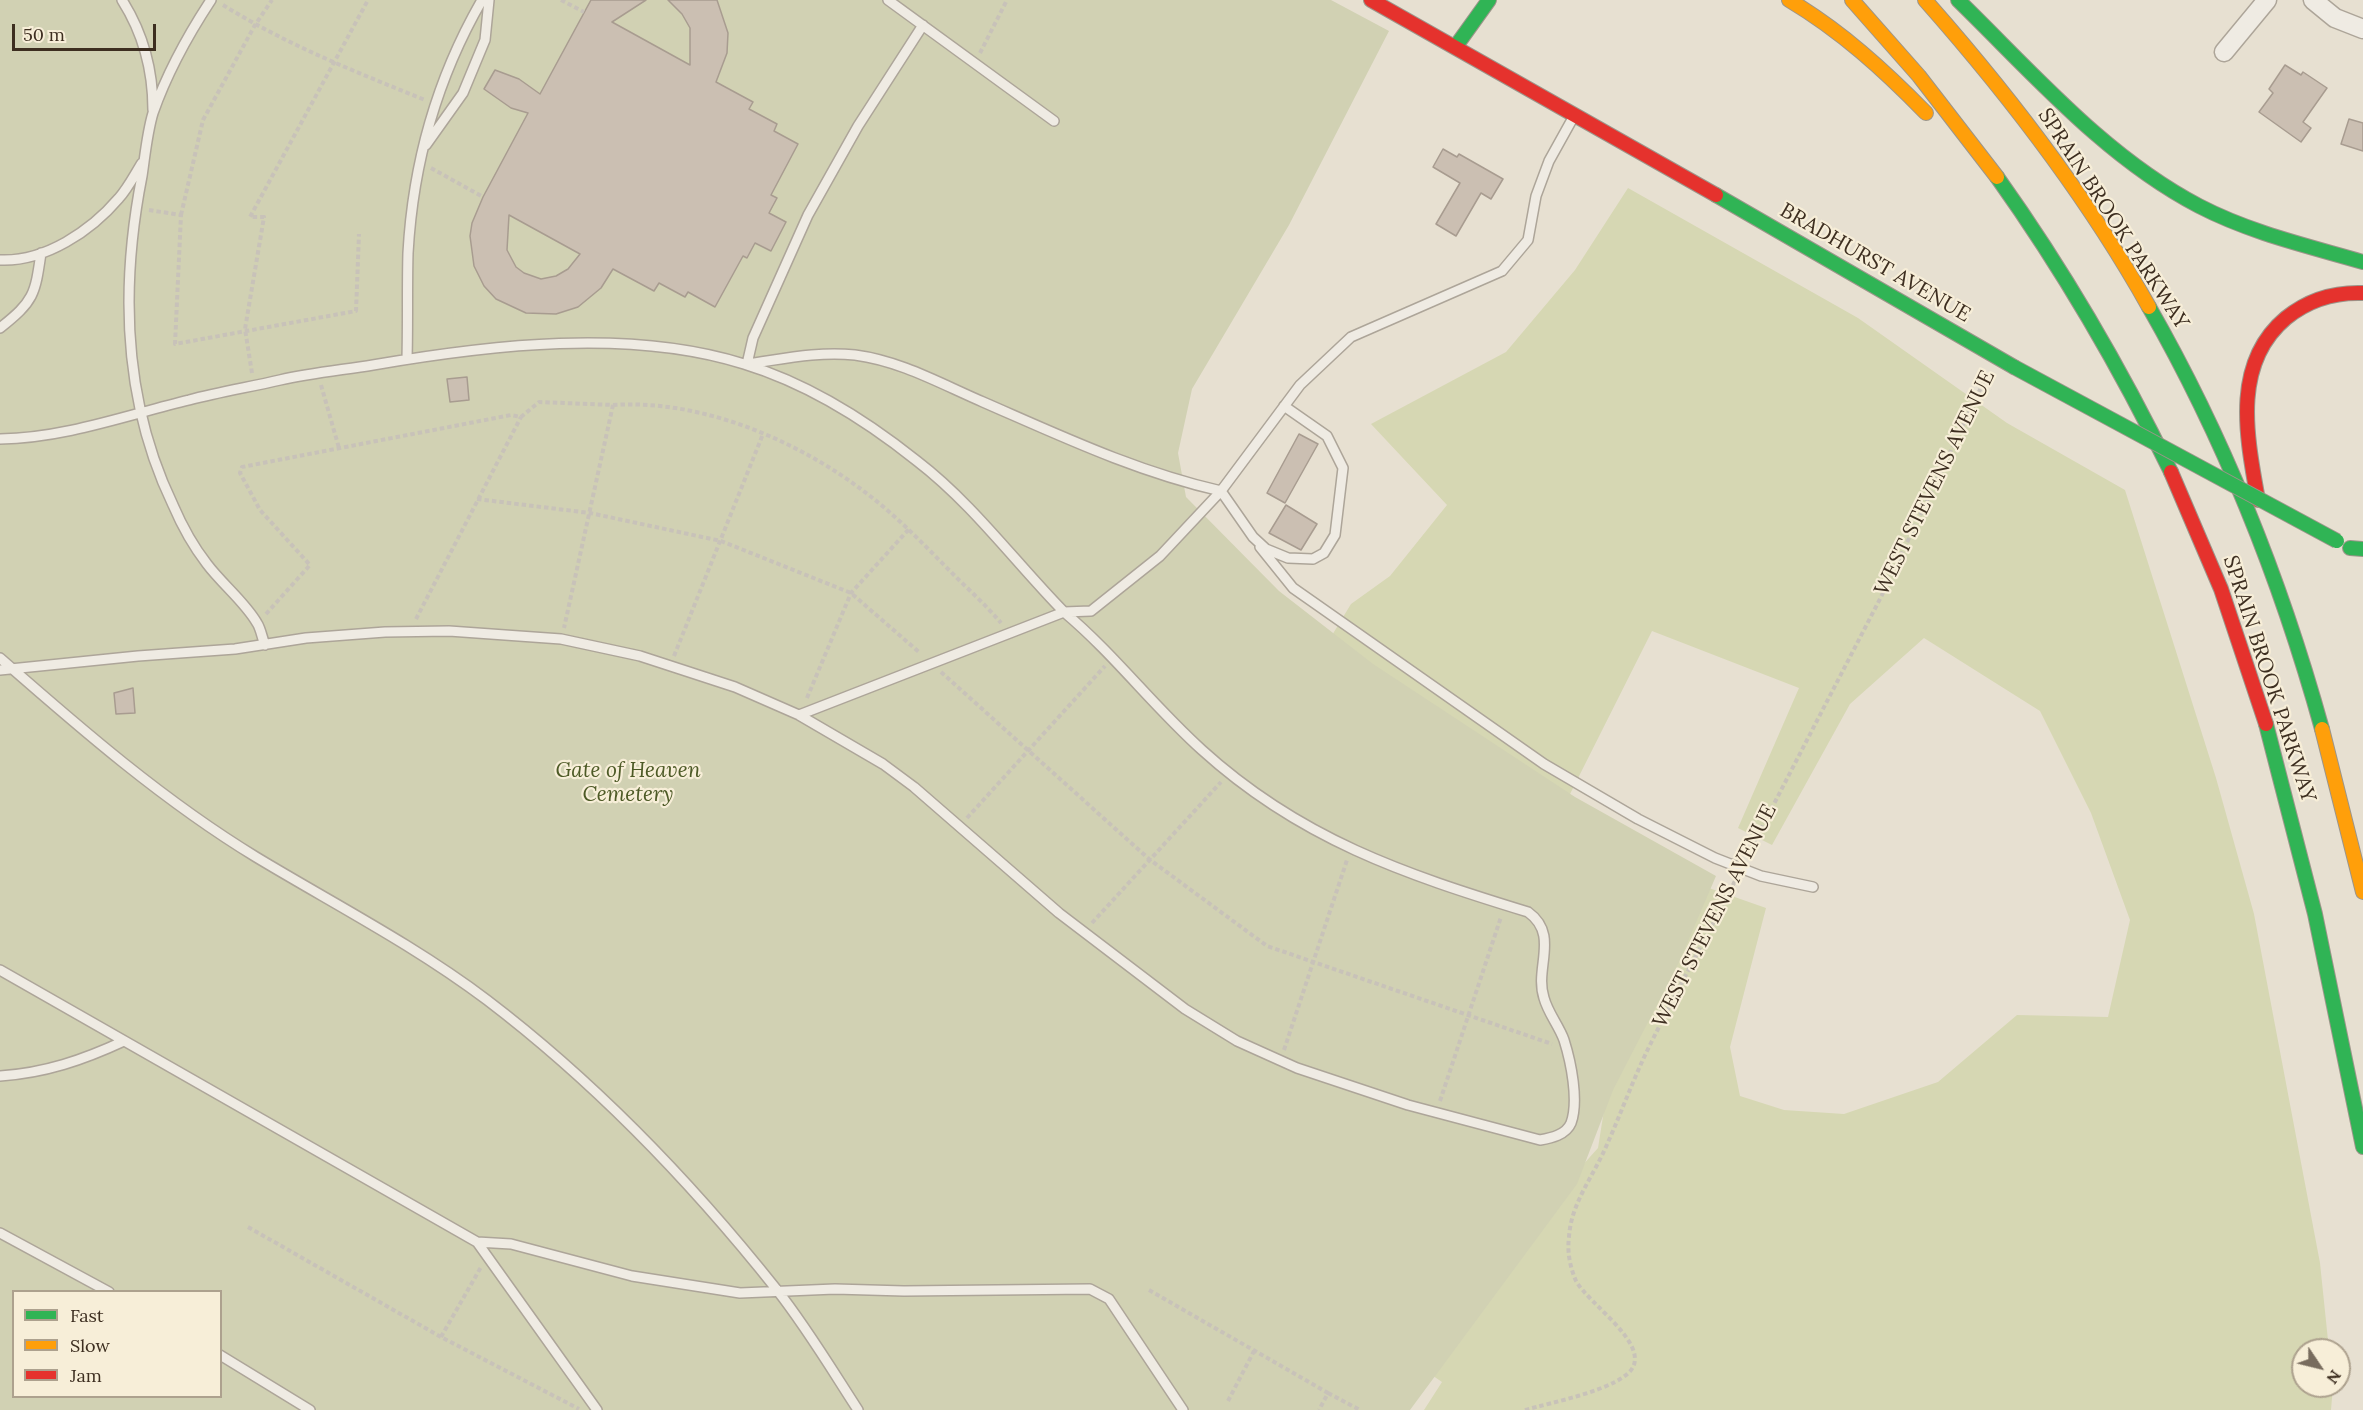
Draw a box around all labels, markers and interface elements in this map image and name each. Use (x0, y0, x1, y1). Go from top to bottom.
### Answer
scale bar (15, 12, 159, 50)
text: 50 m (23, 23, 65, 46)
street label: SPRAIN BROOK PARKWAY (2032, 104, 2194, 334)
street label: BRADHURST AVENUE (1775, 198, 1975, 328)
street label: WEST STEVENS AVENUE (1869, 366, 2001, 600)
street label: SPRAIN BROOK PARKWAY (2217, 552, 2321, 806)
park label: Gate of Heaven Cemetery (555, 758, 701, 808)
street label: WEST STEVENS AVENUE (1648, 800, 1782, 1032)
legend (12, 1290, 222, 1398)
text: Fast (70, 1304, 104, 1327)
text: Slow (70, 1334, 110, 1357)
north arrow (2291, 1338, 2351, 1398)
text: Jam (70, 1364, 102, 1387)
text: N (2322, 1366, 2346, 1388)

